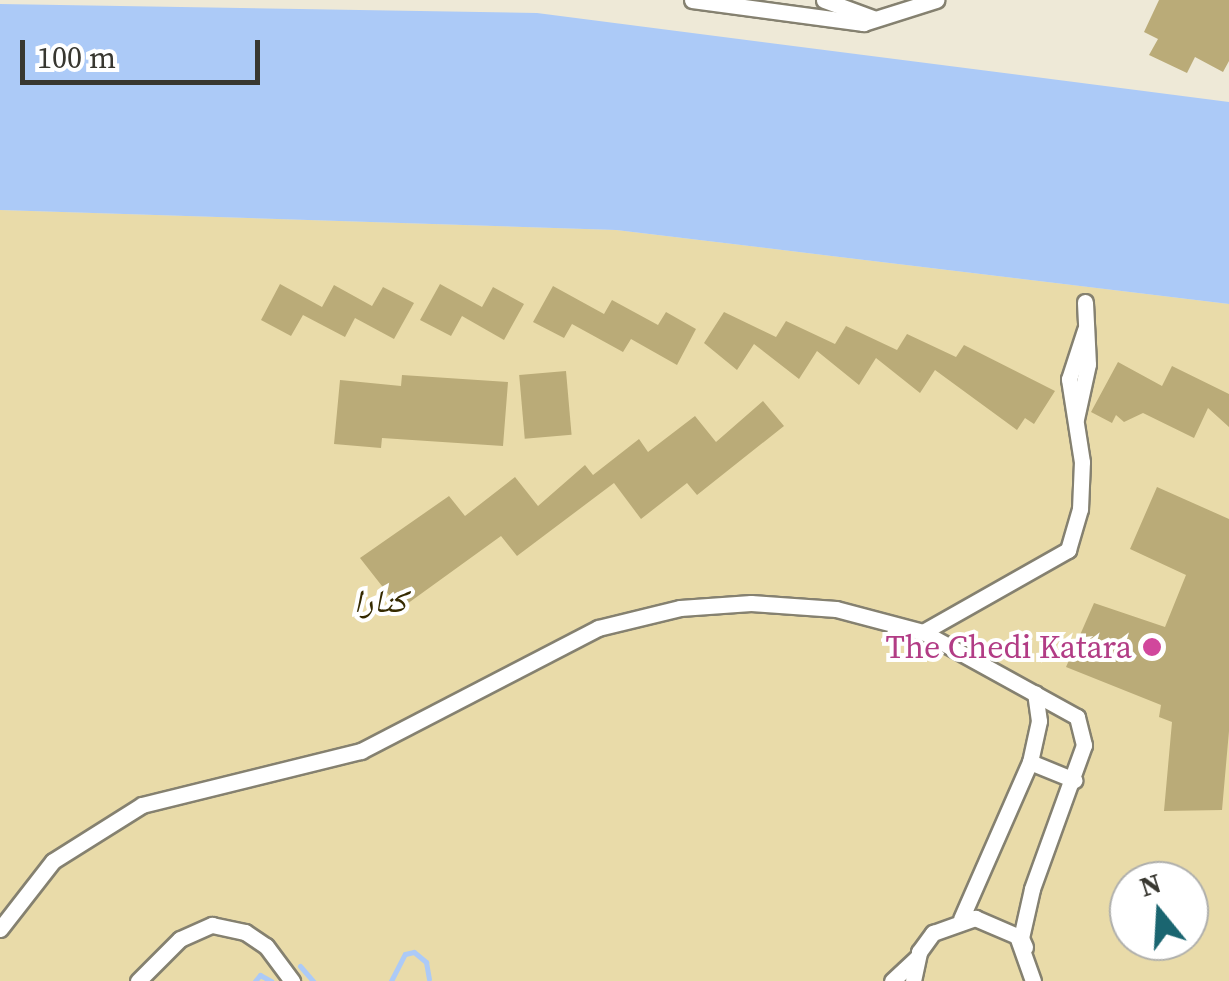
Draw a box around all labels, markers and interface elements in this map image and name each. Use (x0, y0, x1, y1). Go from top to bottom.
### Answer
scale bar (25, 20, 265, 82)
text: 100 m (37, 37, 116, 78)
park label: كتارا (354, 582, 406, 620)
place label: The Chedi Katara (885, 628, 1132, 666)
marker: The Chedi Katara (1141, 636, 1163, 658)
north arrow (1109, 861, 1209, 961)
text: N (1135, 863, 1166, 906)

